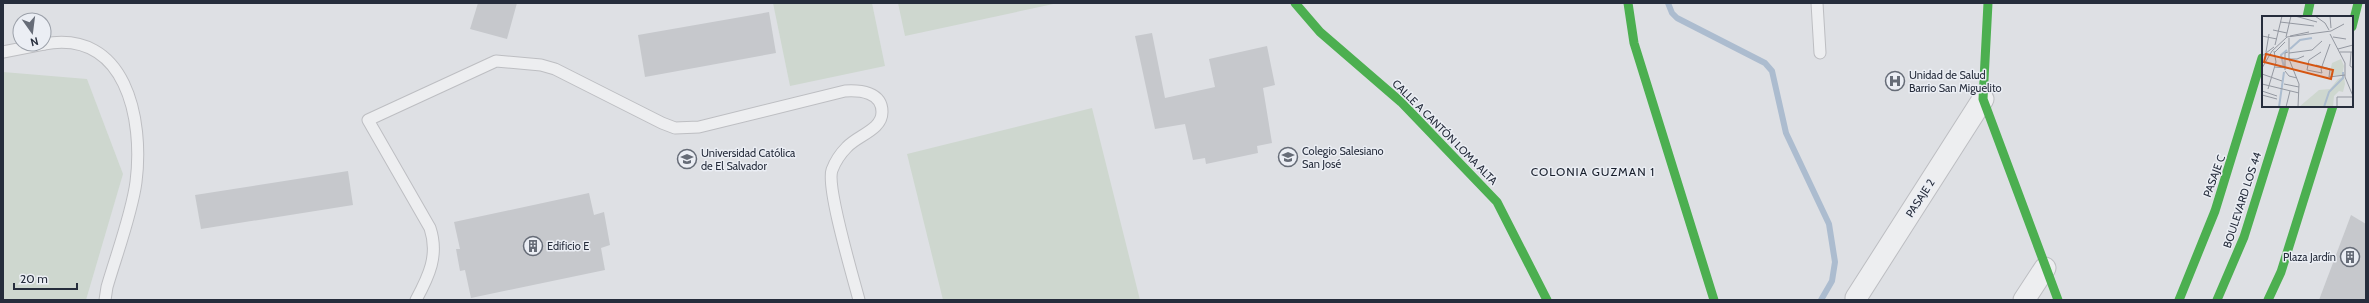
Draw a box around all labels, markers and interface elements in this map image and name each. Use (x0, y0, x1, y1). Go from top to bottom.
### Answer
north arrow (12, 12, 52, 52)
inset map (2262, 16, 2353, 107)
text: N (29, 34, 40, 49)
place label: Unidad de Salud Barrio San Miguelito (1909, 68, 2002, 95)
hospital icon: Unidad de Salud Barrio San Miguelito (1884, 70, 1906, 92)
street label: CALLE A CANTÓN LOMA ALTA (1389, 76, 1501, 188)
place label: Colegio Salesiano San José (1302, 144, 1384, 171)
place label: Universidad Católica de El Salvador (701, 146, 796, 173)
school or university icon: Colegio Salesiano San José (1277, 146, 1299, 168)
school or university icon: Universidad Católica de El Salvador (676, 148, 698, 170)
street label: BOULEVARD LOS 44 (2220, 150, 2264, 250)
street label: PASAJE C (2200, 153, 2228, 199)
district label: COLONIA GUZMAN 1 (1531, 164, 1655, 179)
street label: PASAJE 2 (1902, 176, 1938, 220)
building icon: Edificio E (522, 235, 544, 257)
place label: Edificio E (547, 239, 589, 253)
building icon: Plaza Jardín (2339, 246, 2361, 268)
place label: Plaza Jardín (2283, 250, 2336, 264)
scale bar (14, 265, 77, 291)
text: 20 m (20, 271, 48, 286)

